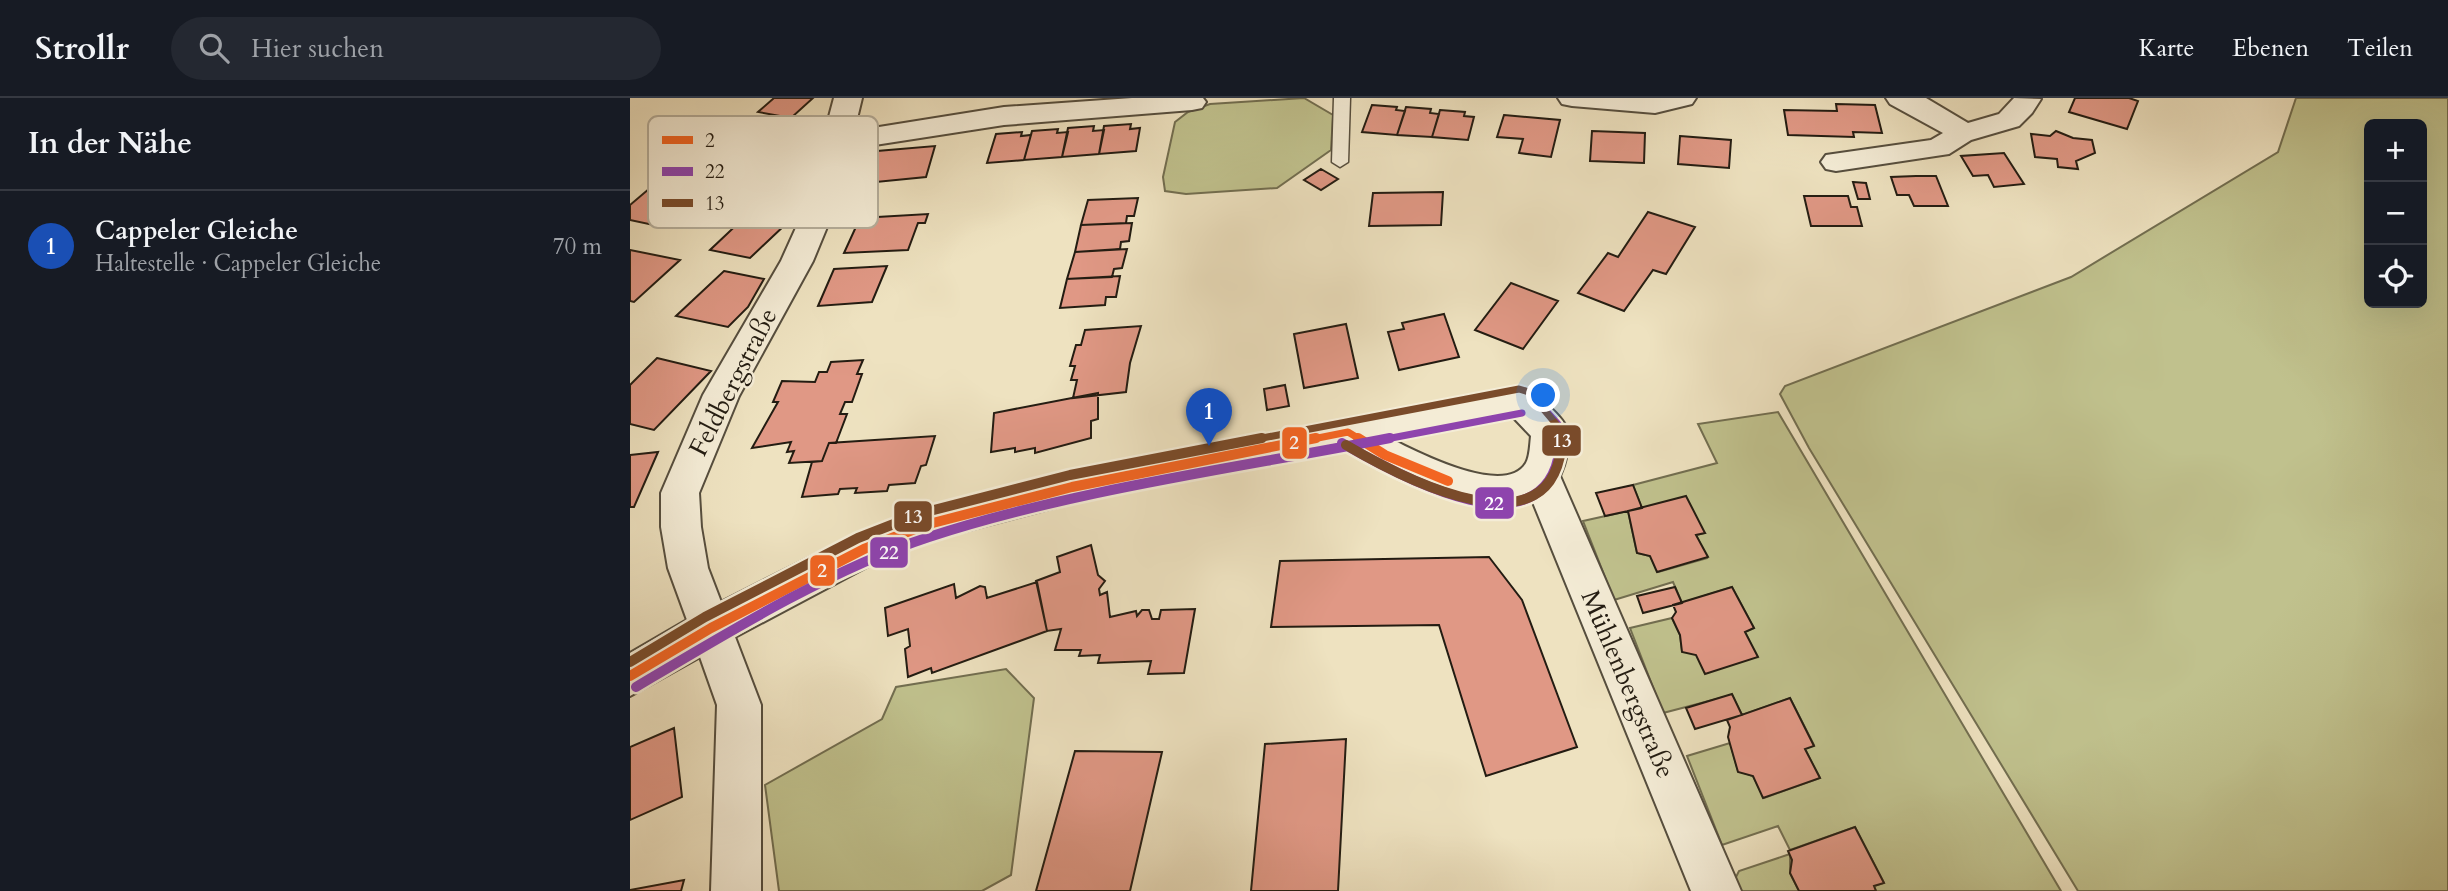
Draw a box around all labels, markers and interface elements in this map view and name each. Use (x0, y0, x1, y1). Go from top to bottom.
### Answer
search box (171, 17, 661, 80)
text: Strollr (35, 26, 129, 71)
icon: search (195, 29, 233, 67)
text: Hier suchen (251, 31, 384, 66)
text: Karte (2139, 32, 2194, 65)
text: Ebenen (2232, 32, 2309, 65)
text: Teilen (2347, 32, 2413, 65)
legend (648, 116, 878, 228)
map controls (2364, 119, 2427, 308)
button: + (2364, 119, 2427, 182)
text: In der Nähe (28, 123, 192, 164)
text: 2 (705, 128, 715, 154)
text: 22 (705, 159, 725, 185)
button: − (2364, 182, 2427, 245)
text: 13 (705, 191, 724, 217)
text: Cappeler Gleiche (95, 213, 298, 248)
text: 1 (45, 231, 57, 262)
text: 70 m (553, 231, 602, 262)
button: locate (2364, 245, 2427, 308)
text: Haltestelle · Cappeler Gleiche (95, 248, 381, 279)
street label: Feldbergstraße (681, 302, 785, 462)
your location (1526, 378, 1560, 412)
pin: 1 (1186, 388, 1232, 446)
line badge: 13 (1541, 424, 1582, 457)
line badge: 2 (1281, 426, 1308, 460)
text: 13 (1552, 428, 1572, 454)
text: 2 (1289, 430, 1299, 456)
line badge: 22 (1474, 486, 1515, 520)
text: 22 (1484, 491, 1504, 517)
line badge: 13 (893, 500, 933, 533)
text: 13 (903, 504, 923, 530)
line badge: 22 (869, 536, 909, 569)
text: 22 (879, 540, 899, 566)
line badge: 2 (809, 554, 836, 587)
text: 2 (817, 558, 827, 584)
street label: Mühlenbergstraße (1573, 585, 1683, 783)

